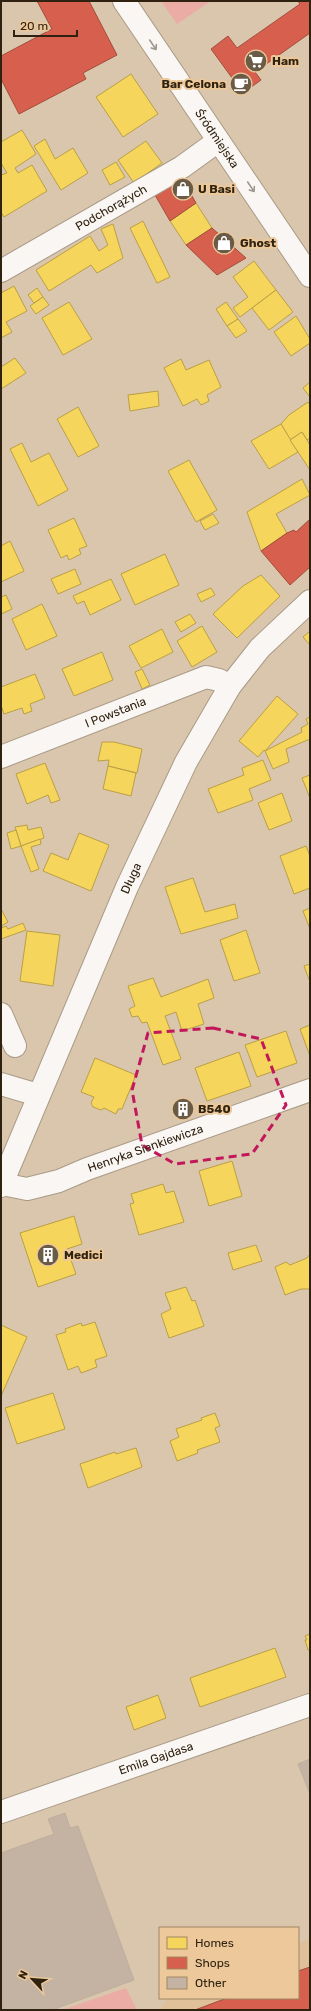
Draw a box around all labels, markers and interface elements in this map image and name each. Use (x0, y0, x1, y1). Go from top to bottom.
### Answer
scale bar (14, 12, 77, 38)
text: 20 m (20, 19, 48, 33)
one-way arrow (150, 39, 158, 51)
supermarket icon: Ham (243, 48, 269, 74)
place label: Ham (272, 54, 299, 68)
cafe icon: Bar Celona (228, 71, 254, 97)
place label: Bar Celona (162, 77, 226, 91)
street label: Śródmiejska (192, 106, 242, 171)
shop icon: U Basi (170, 176, 196, 202)
one-way arrow (247, 181, 255, 192)
street label: Podchorążych (73, 182, 149, 234)
place label: U Basi (198, 182, 235, 196)
shop icon: Ghost (211, 230, 237, 256)
place label: Ghost (240, 236, 276, 250)
street label: I Powstania (83, 694, 148, 731)
street label: Długa (118, 861, 144, 896)
building icon: B540 (170, 1096, 196, 1122)
place label: B540 (198, 1102, 231, 1116)
street label: Henryka Sienkiewicza (86, 1121, 205, 1175)
building icon: Medici (35, 1242, 61, 1268)
place label: Medici (64, 1248, 103, 1262)
street label: Emila Gajdasa (117, 1739, 195, 1778)
legend (159, 1927, 299, 1999)
text: Homes (195, 1936, 234, 1950)
text: Shops (195, 1956, 230, 1970)
north arrow (12, 1959, 52, 1999)
text: N (16, 1968, 31, 1981)
text: Other (195, 1976, 227, 1990)

